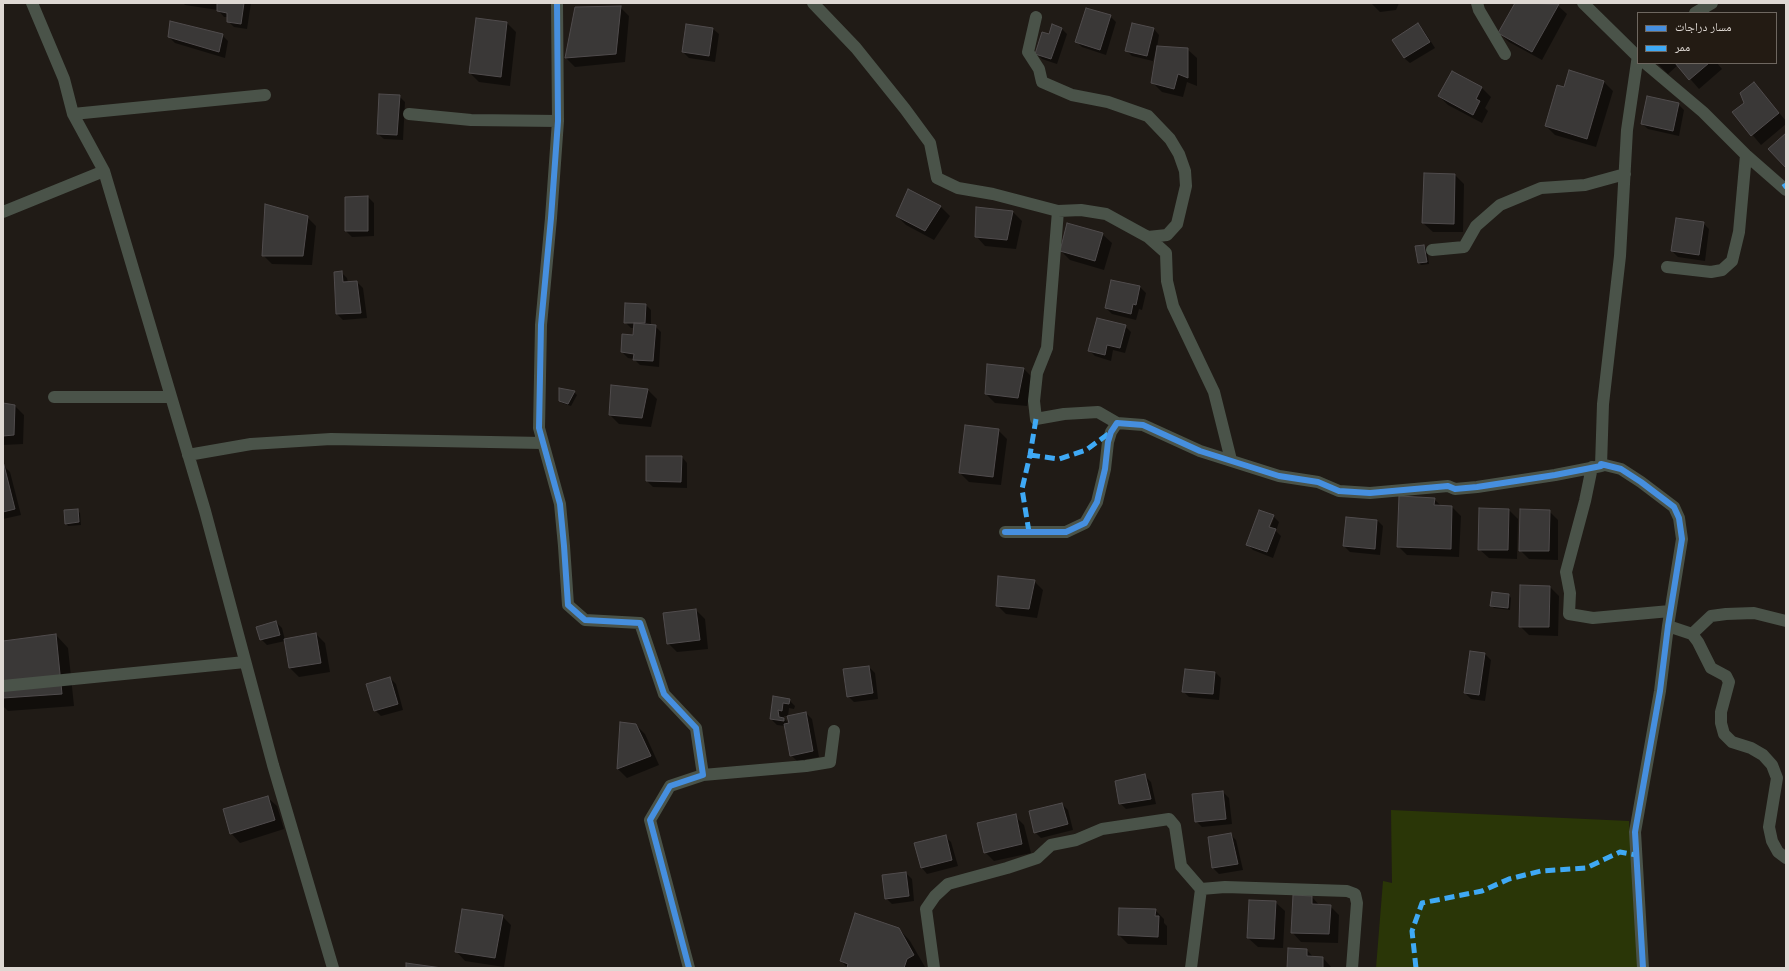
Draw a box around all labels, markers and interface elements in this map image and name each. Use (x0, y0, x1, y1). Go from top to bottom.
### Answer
legend (1637, 12, 1777, 64)
text: مسار دراجات (1675, 19, 1732, 35)
text: ممر (1675, 39, 1690, 55)

